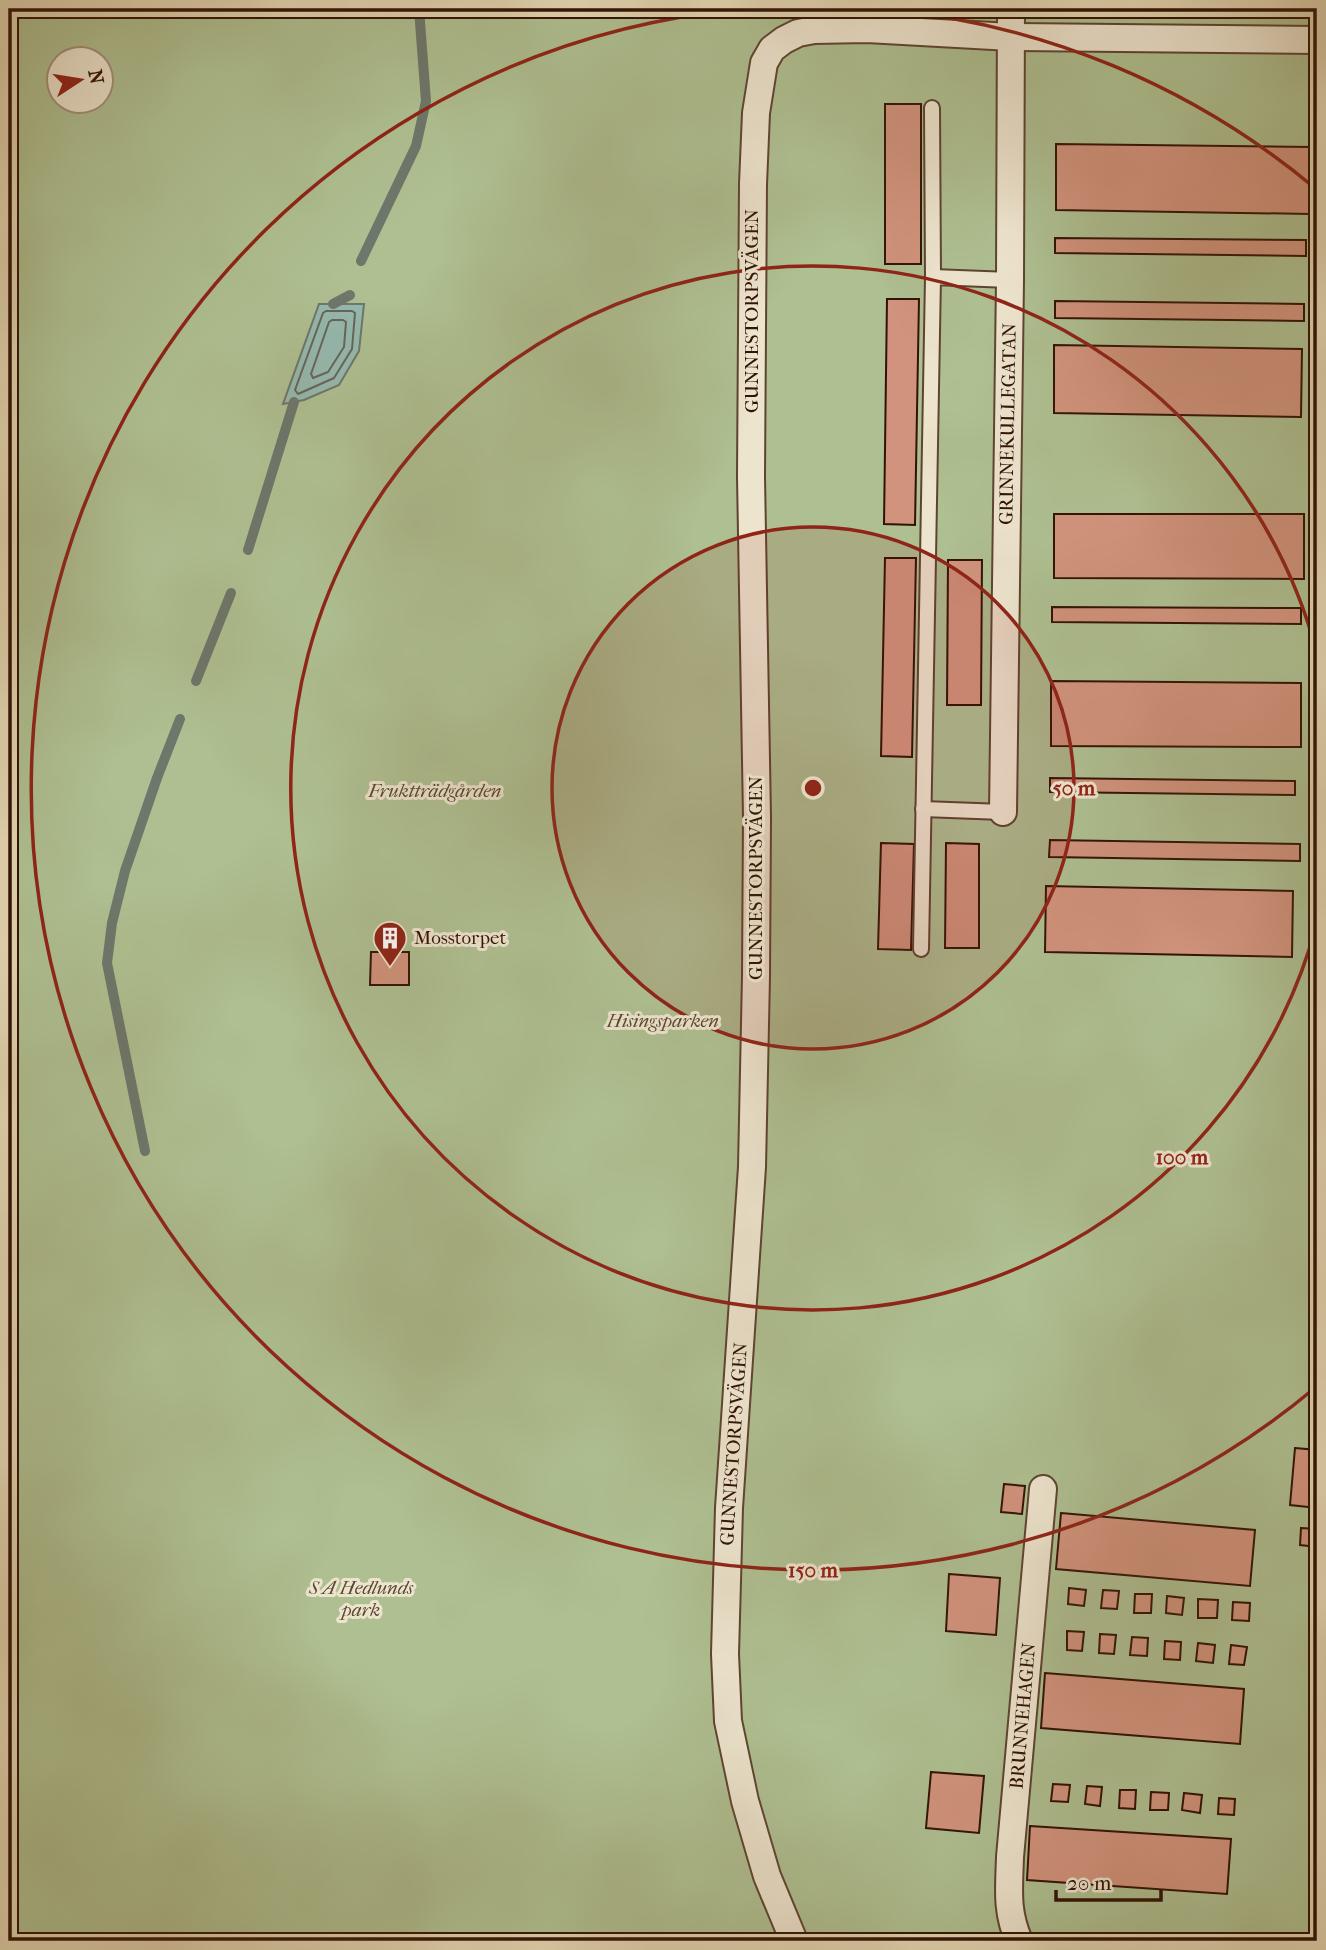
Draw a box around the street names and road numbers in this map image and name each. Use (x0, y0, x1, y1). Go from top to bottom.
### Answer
street label: GUNNESTORPSVÄGEN (741, 209, 763, 413)
street label: GRINNEKULLEGATAN (995, 322, 1021, 525)
street label: GUNNESTORPSVÄGEN (745, 776, 767, 980)
street label: GUNNESTORPSVÄGEN (716, 1341, 752, 1546)
street label: BRUNNEHAGEN (1006, 1641, 1040, 1790)

